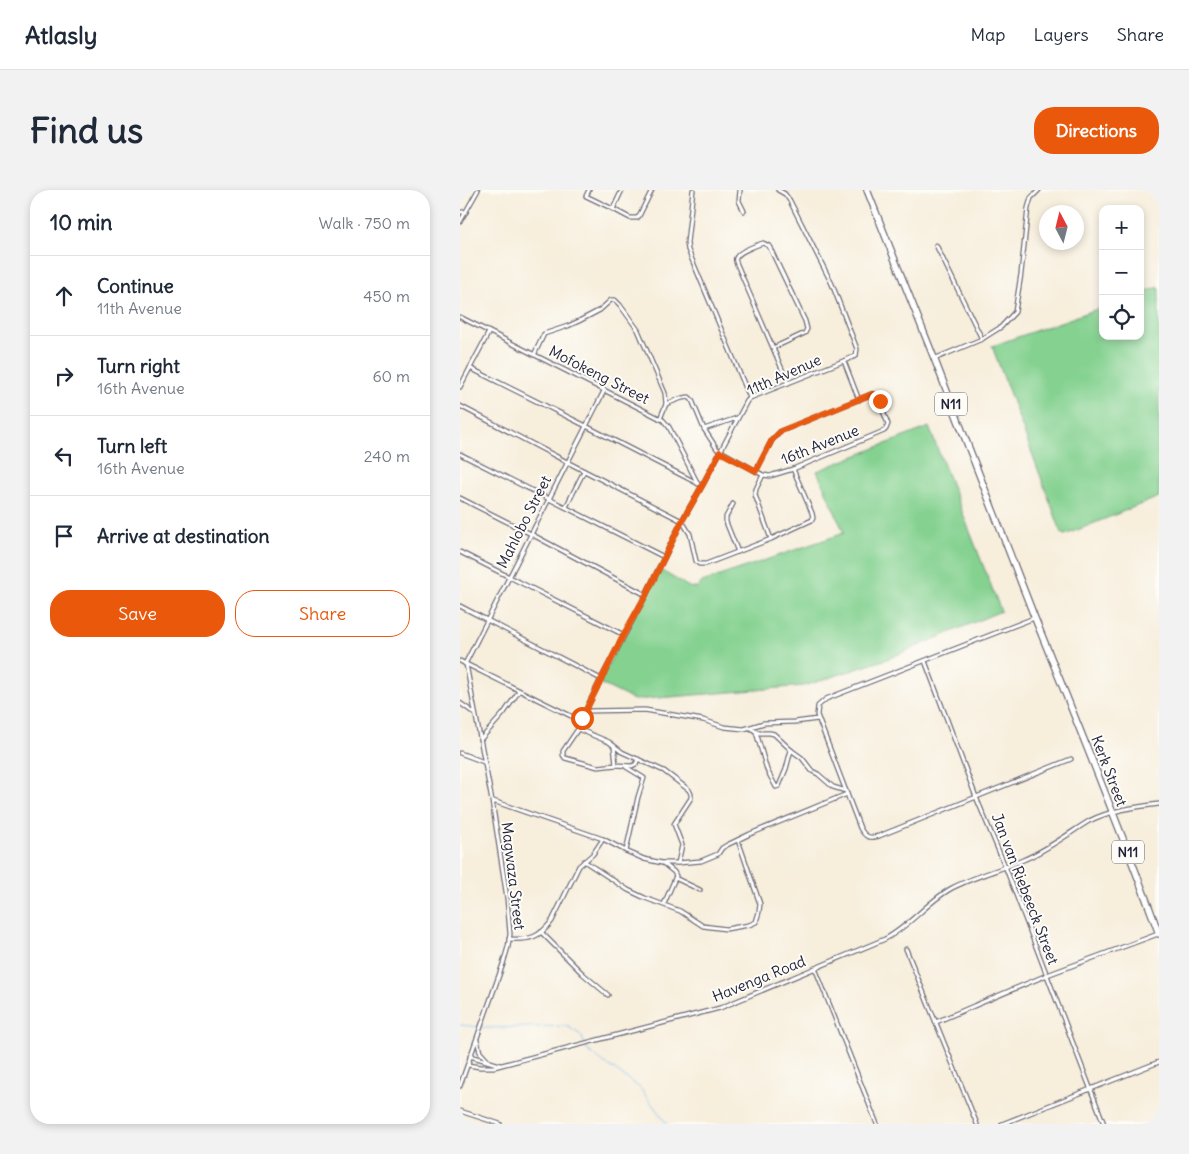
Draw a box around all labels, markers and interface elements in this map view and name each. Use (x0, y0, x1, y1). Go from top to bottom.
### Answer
text: Atlasly (25, 20, 97, 50)
text: Map (970, 23, 1005, 46)
text: Layers (1033, 23, 1089, 46)
text: Share (1117, 23, 1164, 46)
button: Directions (1034, 107, 1159, 154)
text: Find us (30, 108, 143, 152)
north arrow (1039, 205, 1084, 250)
map controls (1099, 205, 1144, 340)
button: + (1099, 205, 1144, 250)
text: 10 min (50, 209, 112, 236)
text: Walk · 750 m (319, 213, 410, 233)
button: − (1099, 250, 1144, 295)
text: Continue (97, 274, 174, 298)
icon: ahead (50, 282, 78, 310)
text: 450 m (363, 286, 410, 306)
button: locate (1099, 295, 1144, 340)
text: 11th Avenue (97, 298, 182, 318)
street label: Mofokeng Street (546, 341, 652, 408)
street label: 11th Avenue (744, 350, 824, 399)
text: Turn right (97, 354, 180, 378)
icon: right (50, 362, 78, 390)
text: 60 m (372, 366, 410, 386)
text: 16th Avenue (97, 378, 185, 398)
route end (869, 390, 892, 413)
road number: N11 (935, 392, 967, 415)
street label: 16th Avenue (778, 420, 861, 469)
text: Turn left (97, 434, 167, 458)
icon: left (50, 442, 78, 470)
text: 240 m (364, 446, 410, 466)
text: 16th Avenue (97, 458, 185, 478)
street label: Mahlobo Street (492, 472, 555, 571)
icon: arrive (50, 522, 78, 550)
text: Arrive at destination (97, 524, 270, 548)
button: Save (50, 590, 225, 637)
button: Share (235, 590, 410, 637)
route start (571, 707, 594, 730)
street label: Kerk Street (1087, 733, 1132, 809)
street label: Jan van Riebeeck Street (988, 810, 1063, 967)
street label: Magwaza Street (497, 821, 530, 931)
road number: N11 (1112, 840, 1144, 864)
street label: Havenga Road (709, 951, 808, 1006)

